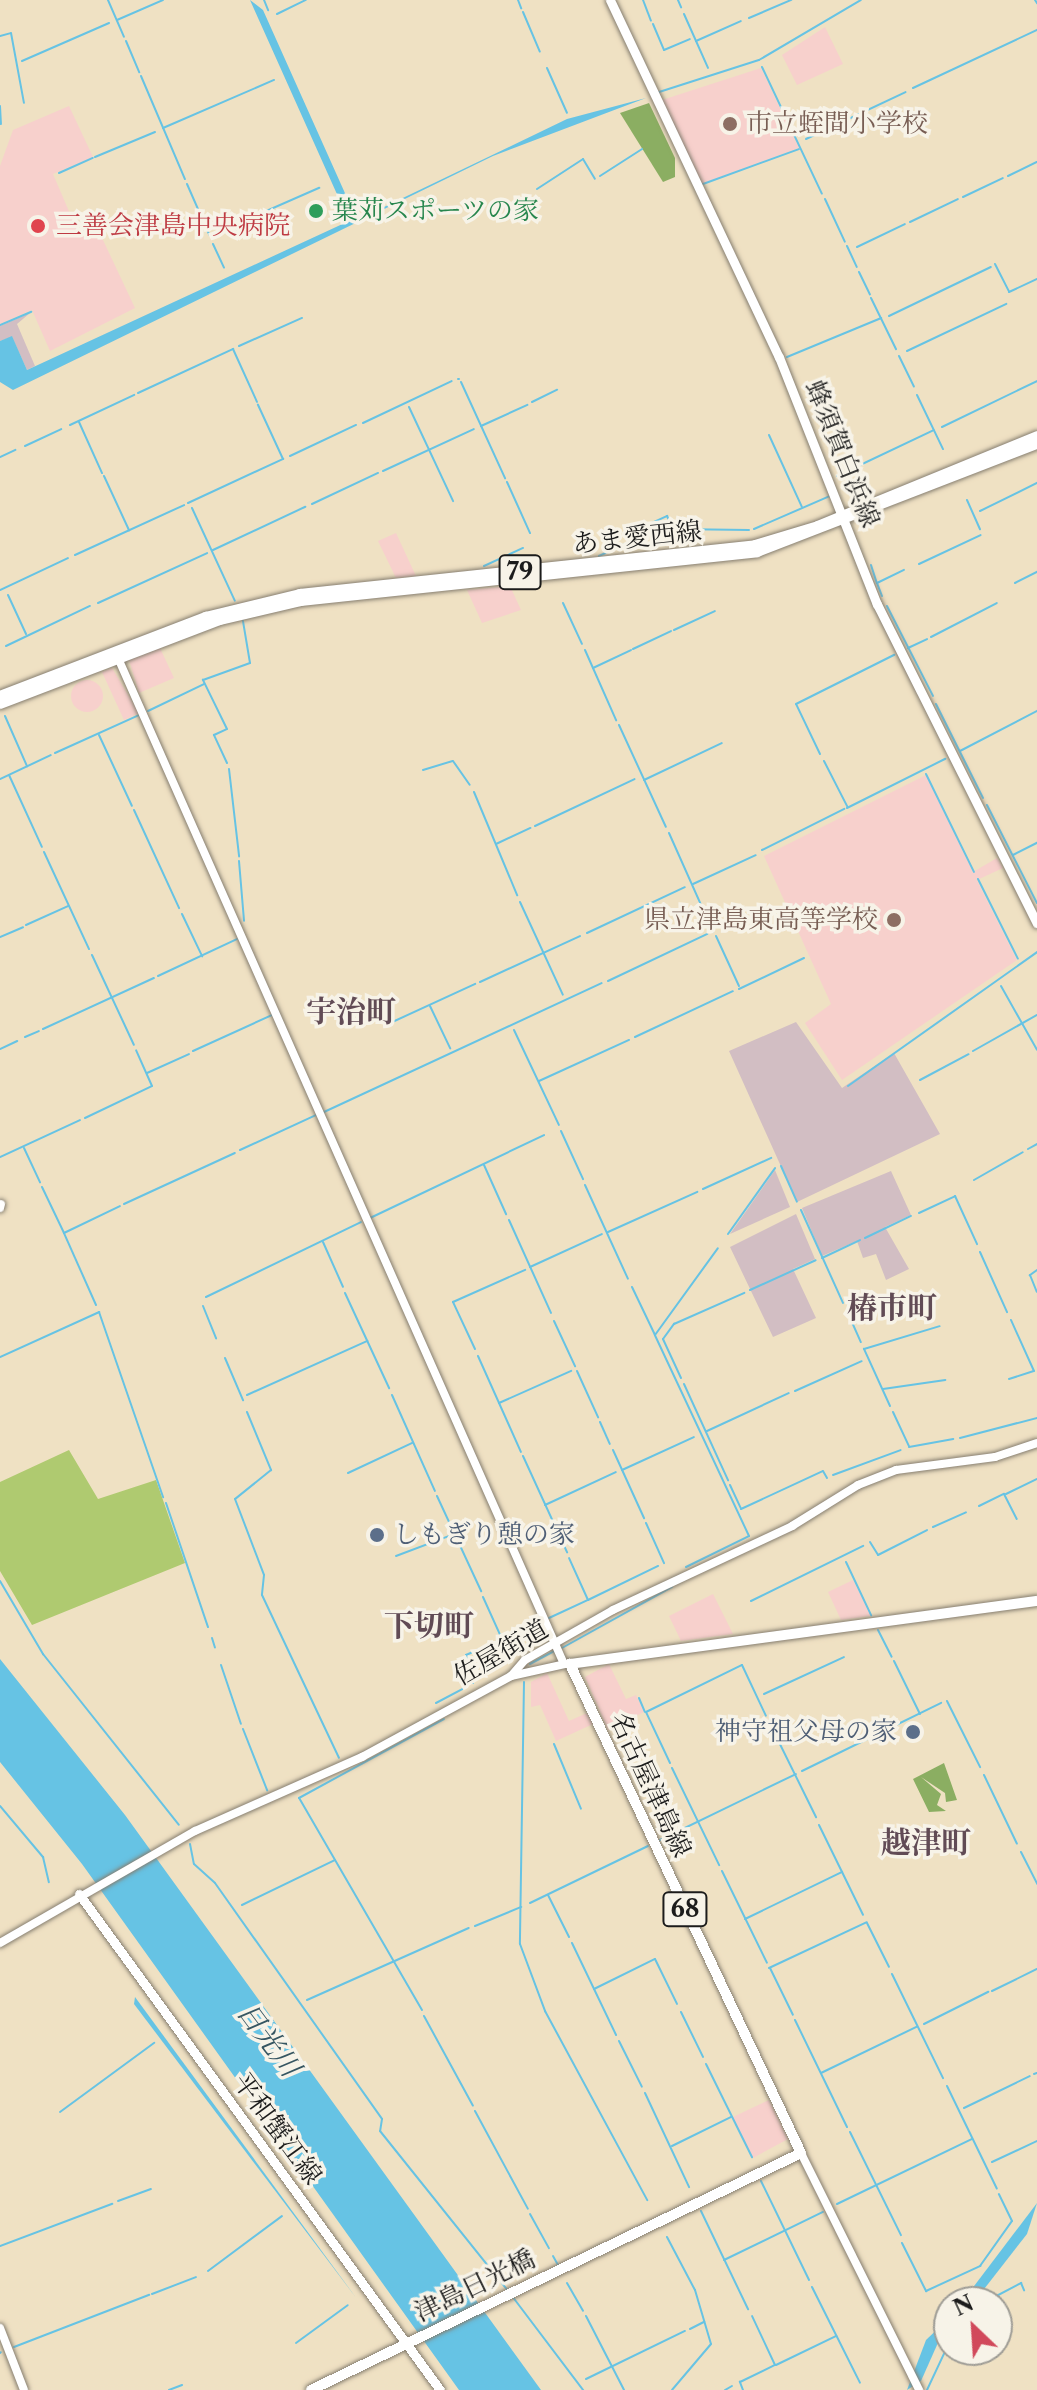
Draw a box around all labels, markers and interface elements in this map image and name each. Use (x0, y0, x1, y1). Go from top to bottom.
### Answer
place label: 市立蛭間小学校 (746, 108, 928, 140)
marker: 市立蛭間小学校 (721, 115, 739, 133)
place label: 葉苅スポーツの家 (332, 195, 540, 227)
marker: 葉苅スポーツの家 (307, 202, 325, 220)
place label: 三善会津島中央病院 (56, 210, 290, 242)
marker: 三善会津島中央病院 (27, 215, 49, 237)
street label: 蜂須賀白浜線 (798, 376, 886, 532)
street label: あま愛西線 (571, 516, 703, 560)
road number: 79 (498, 552, 542, 592)
place label: 県立津島東高等学校 (644, 904, 878, 936)
marker: 県立津島東高等学校 (885, 911, 903, 929)
district label: 宇治町 (306, 994, 396, 1030)
district label: 椿市町 (847, 1290, 937, 1326)
place label: しもぎり憩の家 (393, 1519, 575, 1551)
marker: しもぎり憩の家 (368, 1526, 386, 1544)
district label: 下切町 (384, 1608, 474, 1644)
street label: 佐屋街道 (448, 1613, 554, 1693)
street label: 名古屋津島線 (603, 1708, 697, 1862)
place label: 神守祖父母の家 (715, 1716, 897, 1748)
marker: 神守祖父母の家 (904, 1723, 922, 1741)
district label: 越津町 (881, 1825, 971, 1861)
road number: 68 (661, 1889, 709, 1929)
water label: 日光川 (230, 1995, 308, 2083)
street label: 平和蟹江線 (226, 2067, 328, 2191)
street label: 津島日光橋 (410, 2243, 540, 2329)
north arrow (933, 2286, 1013, 2366)
text: N (949, 2289, 978, 2322)

